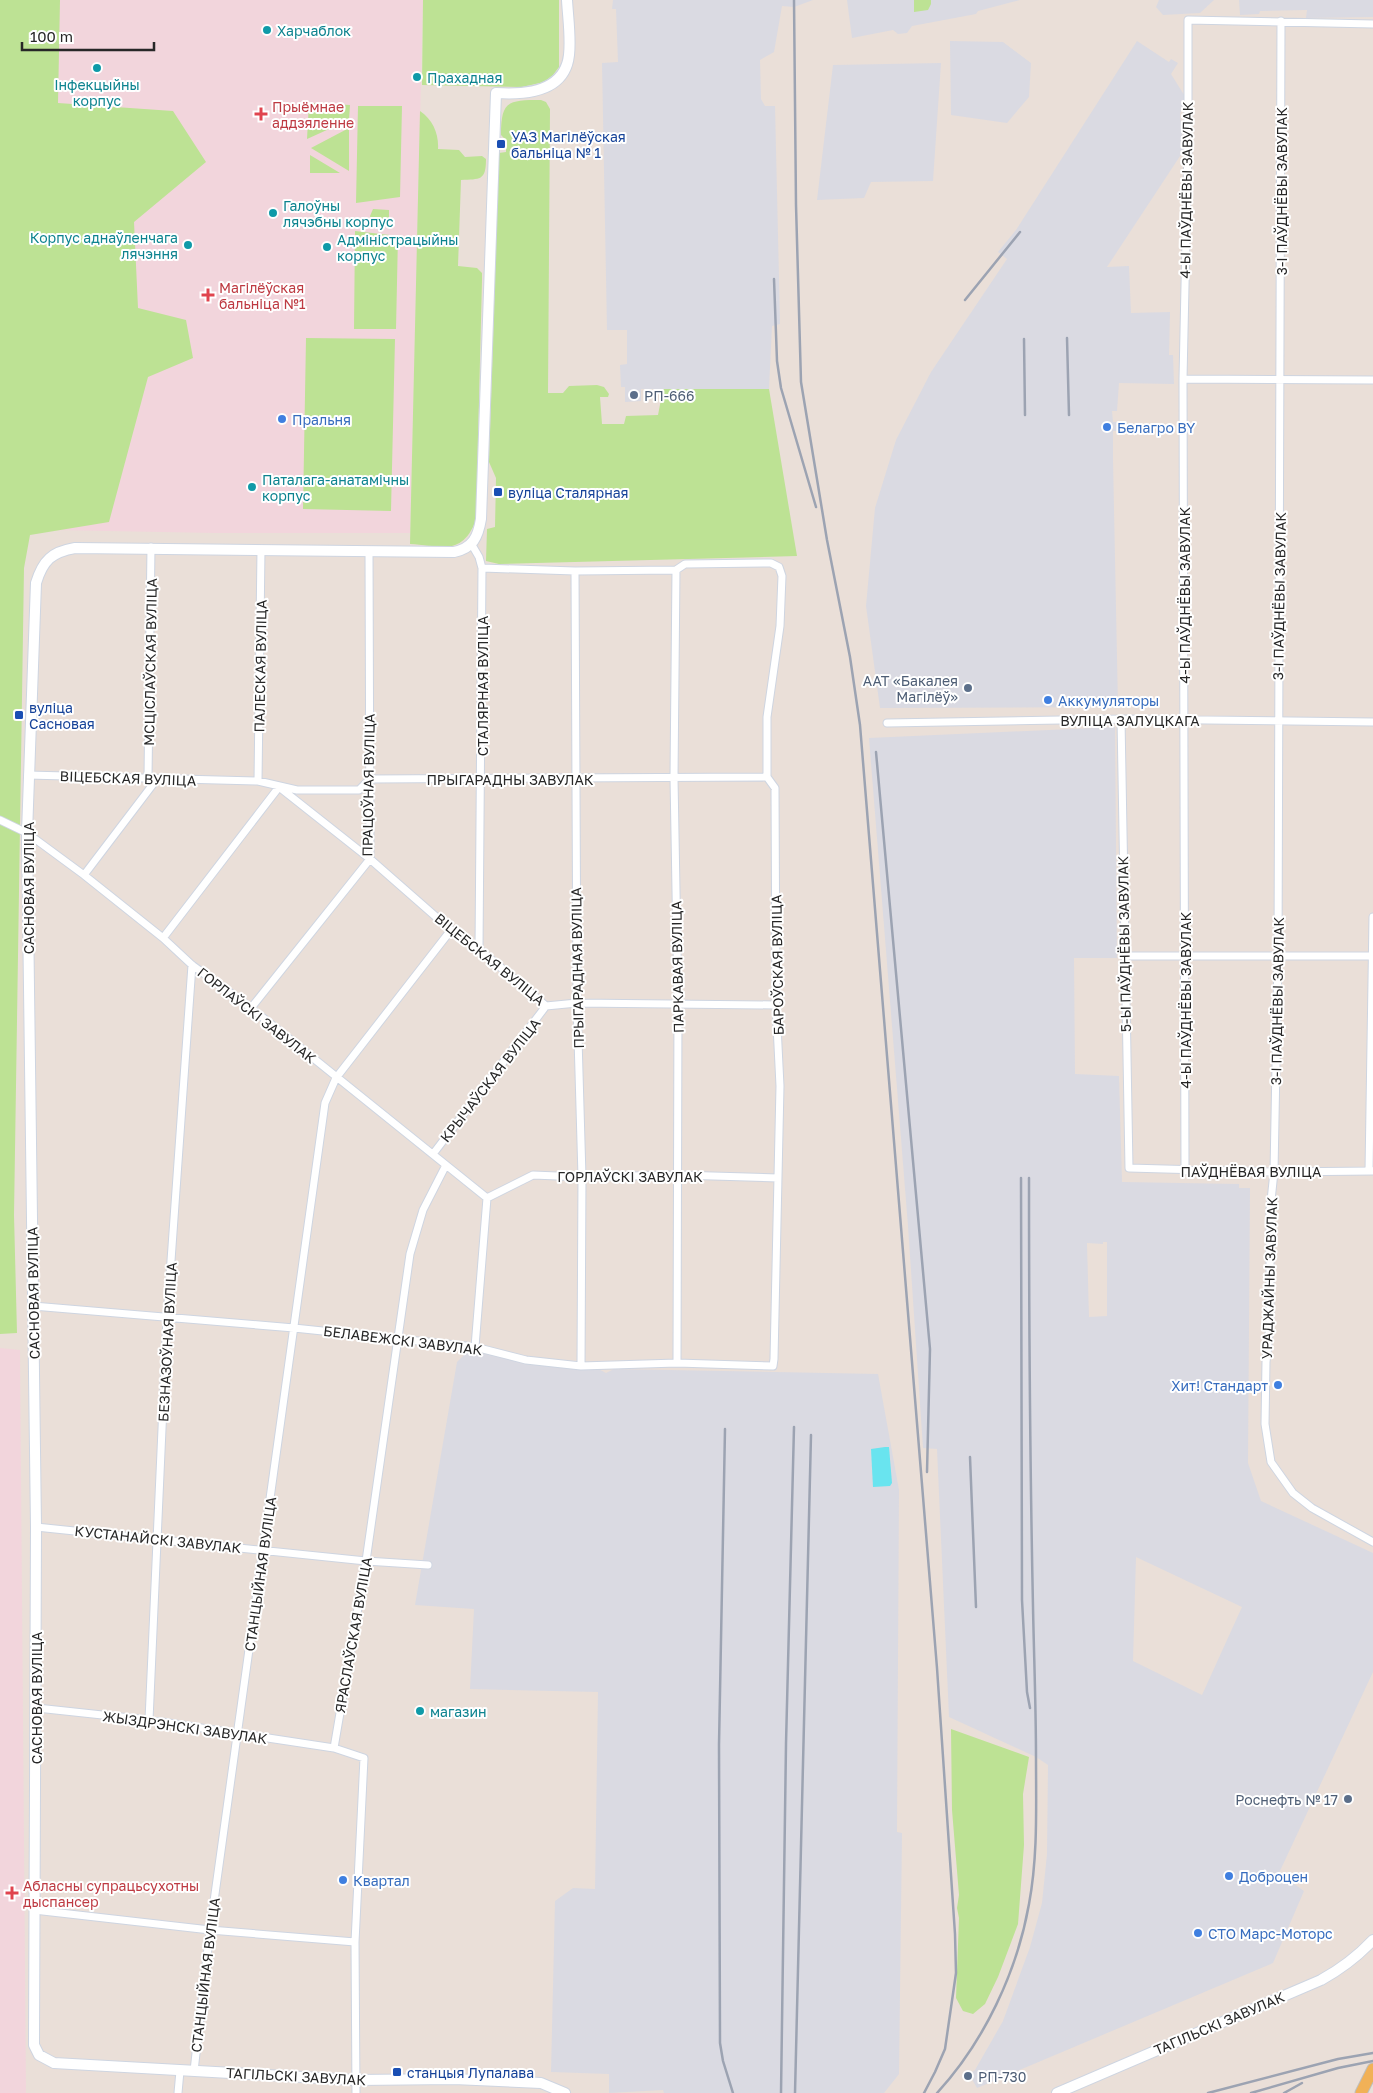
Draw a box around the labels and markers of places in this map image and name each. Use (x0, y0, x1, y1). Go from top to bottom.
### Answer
place label: Харчаблок (277, 22, 351, 39)
marker: Харчаблок (261, 24, 273, 36)
marker: Інфекцыйны корпус (91, 62, 103, 74)
place label: Прахадная (427, 69, 502, 86)
marker: Прахадная (411, 71, 423, 83)
place label: Інфекцыйны корпус (54, 76, 140, 109)
place label: Прыёмнае аддзяленне (272, 98, 354, 131)
marker: Прыёмнае аддзяленне (254, 107, 268, 121)
place label: УАЗ Магілёўская бальніца № 1 (511, 128, 626, 161)
marker: УАЗ Магілёўская бальніца № 1 (495, 138, 507, 150)
place label: Галоўны лячэбны корпус (283, 197, 394, 230)
marker: Галоўны лячэбны корпус (267, 207, 279, 219)
place label: Корпус аднаўленчага лячэння (30, 229, 178, 262)
place label: Адміністрацыйны корпус (337, 231, 458, 264)
marker: Корпус аднаўленчага лячэння (182, 239, 194, 251)
marker: Адміністрацыйны корпус (321, 241, 333, 253)
place label: Магілёўская бальніца №1 (219, 279, 306, 312)
marker: Магілёўская бальніца №1 (201, 288, 215, 302)
place label: РП-666 (644, 387, 694, 404)
marker: РП-666 (628, 389, 640, 401)
place label: Пральня (292, 411, 351, 428)
marker: Пральня (276, 413, 288, 425)
place label: Белагро BY (1117, 419, 1195, 436)
marker: Белагро BY (1101, 421, 1113, 433)
place label: Паталага-анатамічны корпус (262, 471, 409, 504)
marker: Паталага-анатамічны корпус (246, 481, 258, 493)
place label: вуліца Сталярная (508, 484, 629, 501)
marker: вуліца Сталярная (492, 486, 504, 498)
place label: ААТ «Бакалея Магілёў» (863, 672, 958, 705)
marker: ААТ «Бакалея Магілёў» (962, 682, 974, 694)
place label: Аккумуляторы (1058, 692, 1159, 709)
marker: Аккумуляторы (1042, 694, 1054, 706)
place label: вуліца Сасновая (29, 699, 95, 732)
marker: вуліца Сасновая (13, 709, 25, 721)
place label: Хит! Стандарт (1171, 1377, 1268, 1394)
marker: Хит! Стандарт (1272, 1379, 1284, 1391)
place label: магазин (430, 1703, 487, 1720)
marker: магазин (414, 1705, 426, 1717)
place label: Роснефть № 17 (1235, 1791, 1338, 1808)
marker: Роснефть № 17 (1342, 1793, 1354, 1805)
place label: Доброцен (1239, 1868, 1308, 1885)
marker: Доброцен (1223, 1870, 1235, 1882)
place label: Квартал (353, 1872, 410, 1889)
marker: Квартал (337, 1874, 349, 1886)
place label: Абласны супрацьсухотны дыспансер (23, 1877, 199, 1910)
marker: Абласны супрацьсухотны дыспансер (5, 1886, 19, 1900)
place label: СТО Марс-Моторс (1208, 1925, 1333, 1942)
marker: СТО Марс-Моторс (1192, 1927, 1204, 1939)
place label: станцыя Лупалава (407, 2064, 534, 2081)
marker: станцыя Лупалава (391, 2066, 403, 2078)
place label: РП-730 (978, 2068, 1026, 2085)
marker: РП-730 (962, 2070, 974, 2082)

